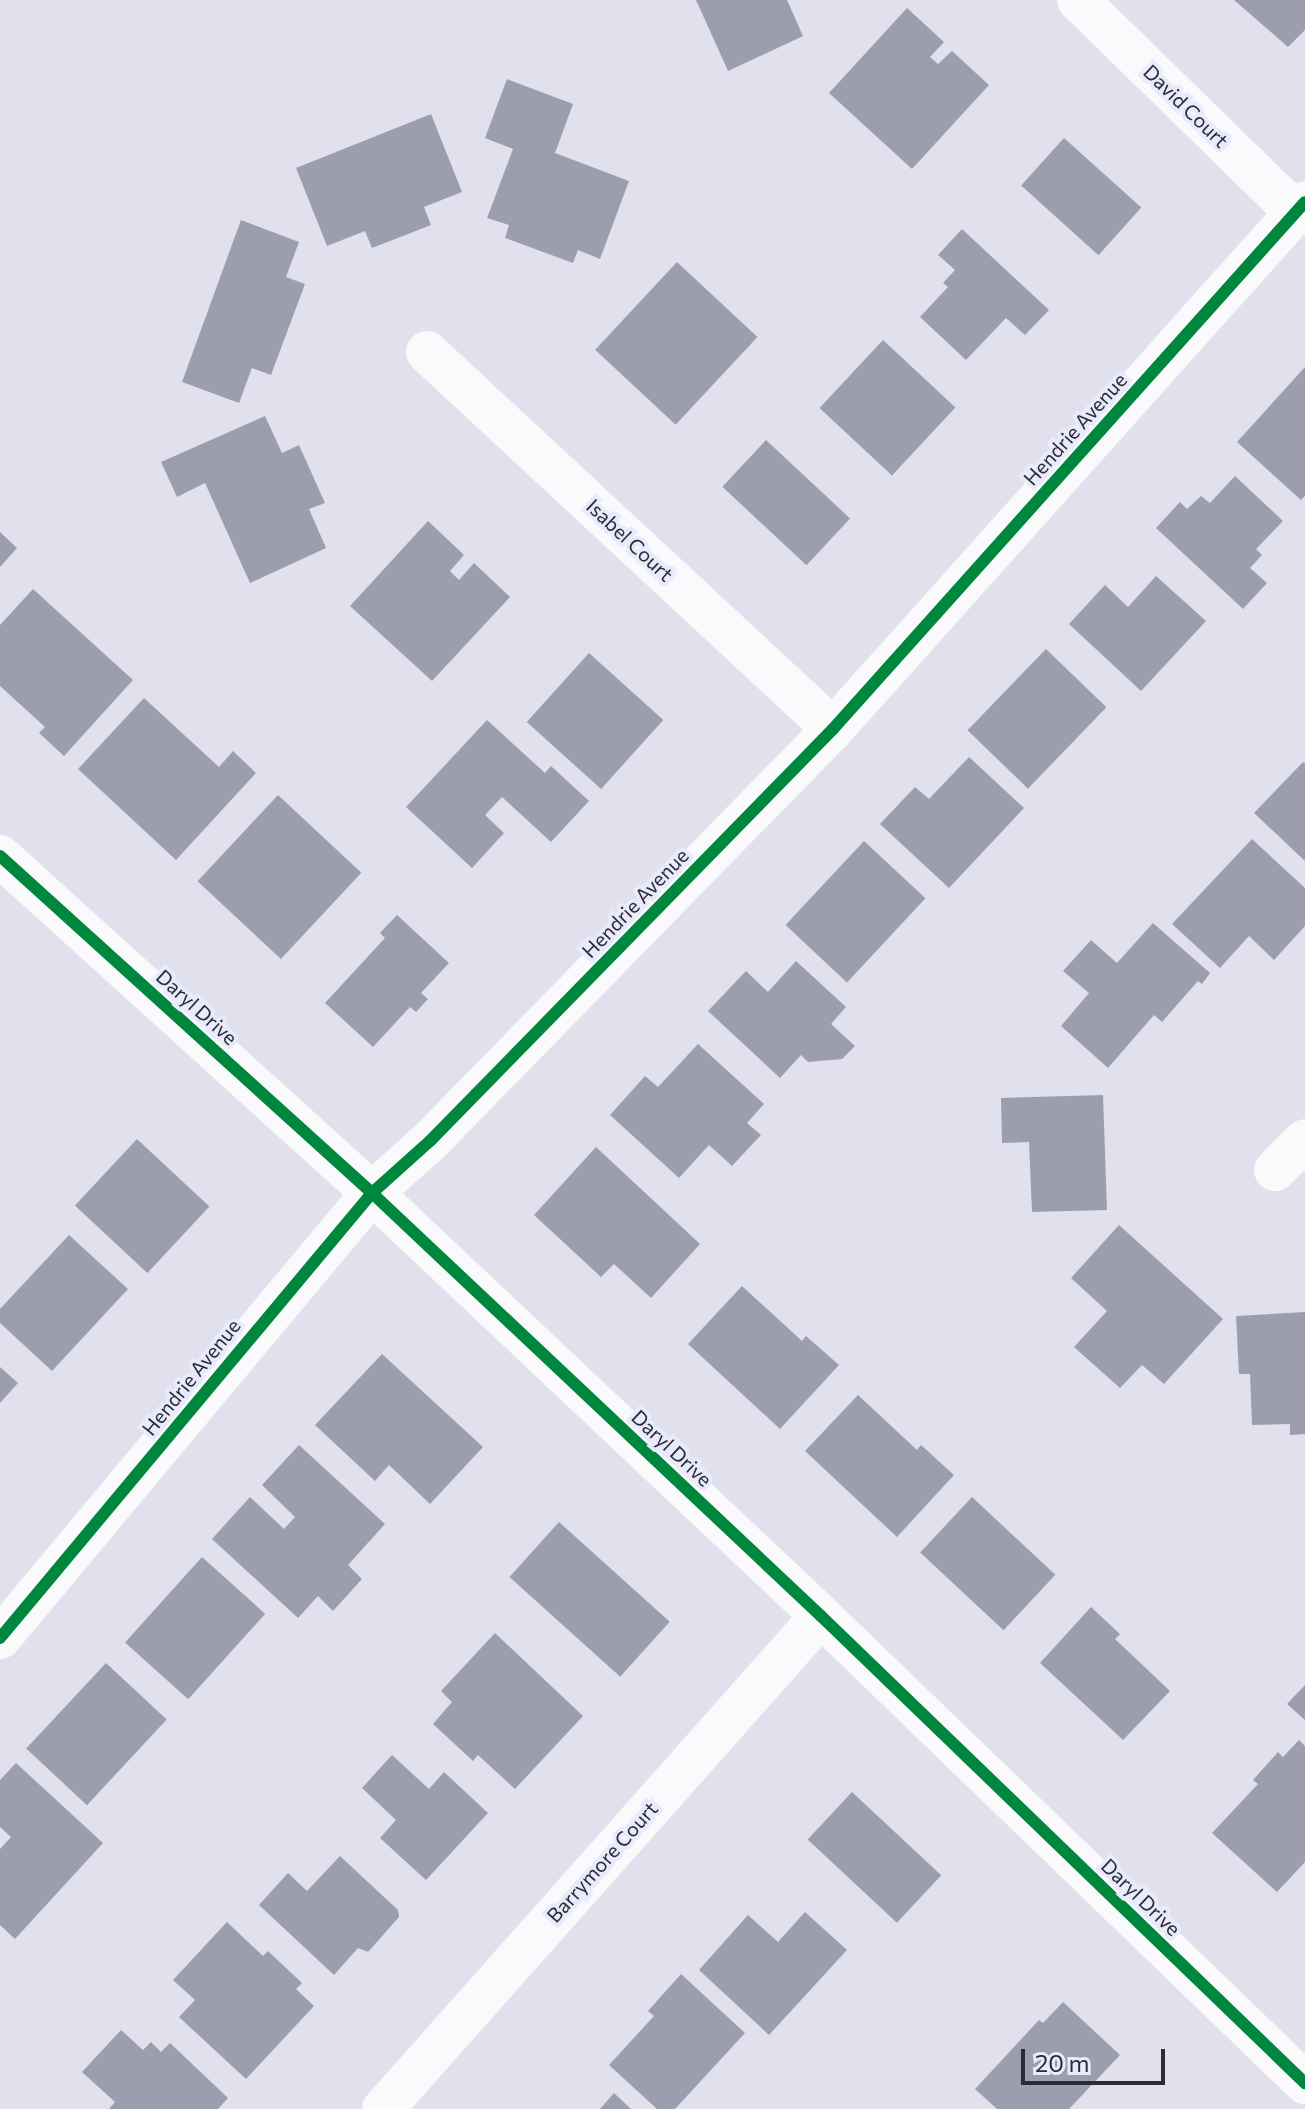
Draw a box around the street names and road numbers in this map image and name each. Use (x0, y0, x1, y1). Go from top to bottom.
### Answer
street label: David Court (1139, 60, 1233, 152)
street label: Hendrie Avenue (1018, 368, 1132, 490)
street label: Isabel Court (582, 494, 678, 586)
street label: Hendrie Avenue (577, 843, 693, 963)
street label: Daryl Drive (152, 964, 242, 1050)
street label: Hendrie Avenue (137, 1314, 245, 1440)
street label: Daryl Drive (627, 1405, 717, 1491)
street label: Barrymore Court (542, 1797, 662, 1927)
street label: Daryl Drive (1096, 1853, 1186, 1941)

